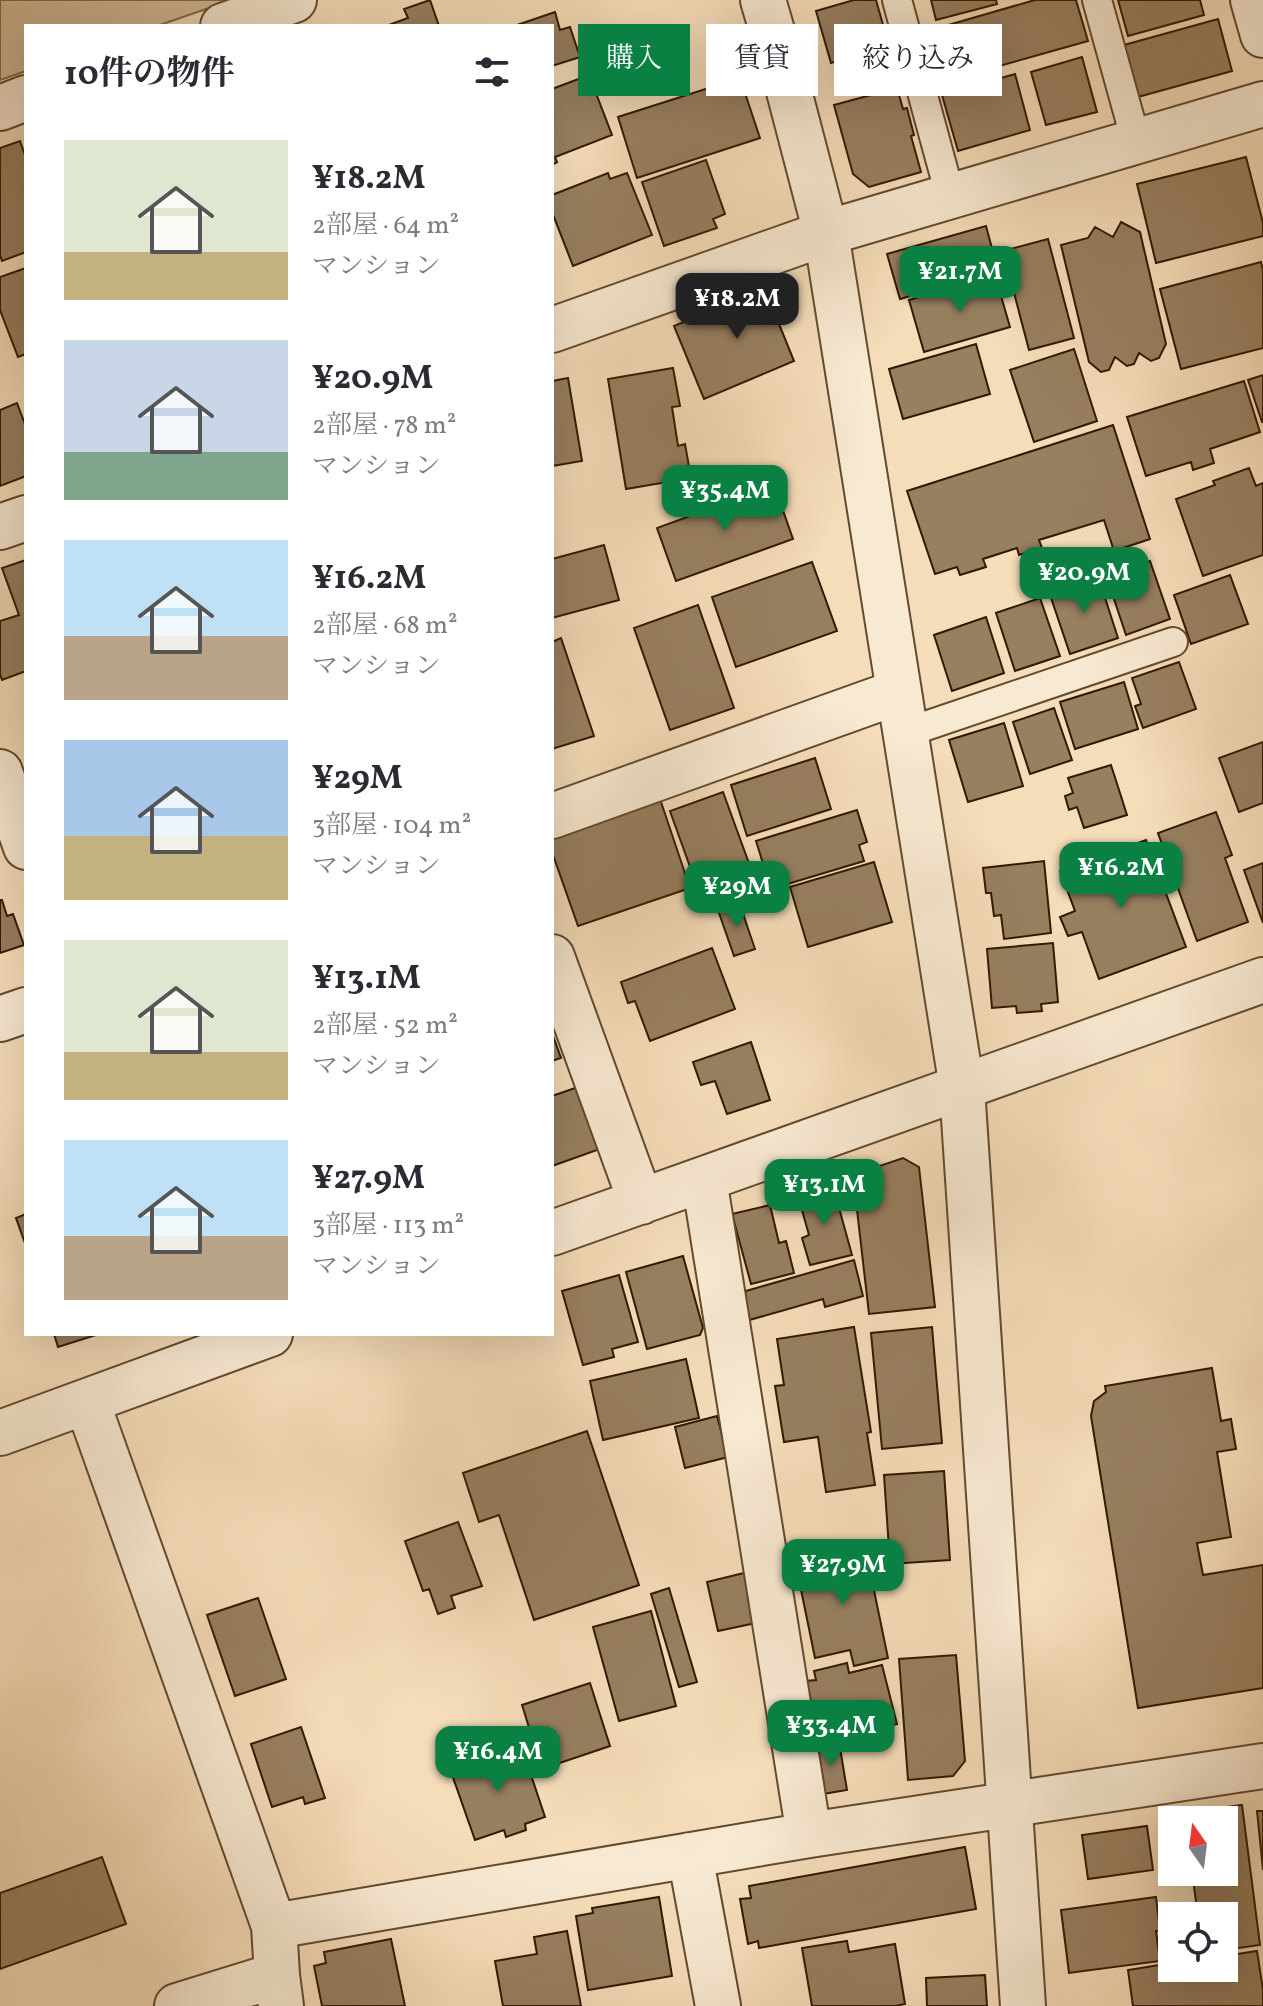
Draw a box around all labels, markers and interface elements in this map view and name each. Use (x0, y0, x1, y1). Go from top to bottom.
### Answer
chip: 購入 (578, 24, 690, 96)
chip: 賃貸 (706, 24, 818, 96)
chip: 絞り込み (834, 24, 1002, 96)
icon: filters (470, 50, 514, 94)
text: 10件の物件 (64, 52, 235, 99)
text: ¥18.2M (312, 156, 425, 203)
icon: home (128, 172, 224, 268)
text: 2部屋 · 64 m² (312, 208, 459, 244)
pin: ¥21.7M (895, 246, 1025, 314)
text: マンション (312, 249, 441, 285)
text: ¥21.7M (918, 254, 1002, 290)
pin: ¥18.2M (672, 273, 802, 341)
text: ¥18.2M (694, 281, 780, 317)
text: ¥20.9M (312, 356, 433, 403)
icon: home (128, 372, 224, 468)
text: 2部屋 · 78 m² (312, 408, 456, 444)
text: マンション (312, 449, 441, 485)
pin: ¥35.4M (660, 465, 790, 533)
text: ¥35.4M (680, 473, 770, 509)
pin: ¥20.9M (1019, 547, 1149, 615)
text: ¥20.9M (1038, 555, 1130, 591)
text: ¥16.2M (312, 556, 426, 603)
icon: home (128, 572, 224, 668)
text: 2部屋 · 68 m² (312, 608, 458, 644)
text: マンション (312, 649, 441, 685)
text: ¥29M (312, 756, 403, 803)
icon: home (128, 772, 224, 868)
text: 3部屋 · 104 m² (312, 808, 471, 844)
pin: ¥16.2M (1056, 842, 1186, 910)
text: マンション (312, 849, 441, 885)
text: ¥16.2M (1077, 850, 1165, 886)
pin: ¥29M (690, 861, 784, 929)
text: ¥29M (702, 869, 772, 905)
text: ¥13.1M (312, 956, 421, 1003)
icon: home (128, 972, 224, 1068)
text: 2部屋 · 52 m² (312, 1008, 458, 1044)
text: マンション (312, 1049, 441, 1085)
text: ¥27.9M (312, 1156, 425, 1203)
pin: ¥13.1M (759, 1159, 889, 1227)
text: ¥13.1M (782, 1167, 866, 1203)
icon: home (128, 1172, 224, 1268)
text: 3部屋 · 113 m² (312, 1208, 464, 1244)
text: マンション (312, 1249, 441, 1285)
pin: ¥27.9M (778, 1539, 908, 1607)
text: ¥27.9M (800, 1547, 886, 1583)
pin: ¥33.4M (766, 1700, 896, 1768)
text: ¥33.4M (785, 1708, 877, 1744)
pin: ¥16.4M (433, 1726, 563, 1794)
text: ¥16.4M (453, 1734, 543, 1770)
north arrow (1158, 1806, 1238, 1886)
map controls (1158, 1806, 1238, 1982)
button: locate (1158, 1902, 1238, 1982)

